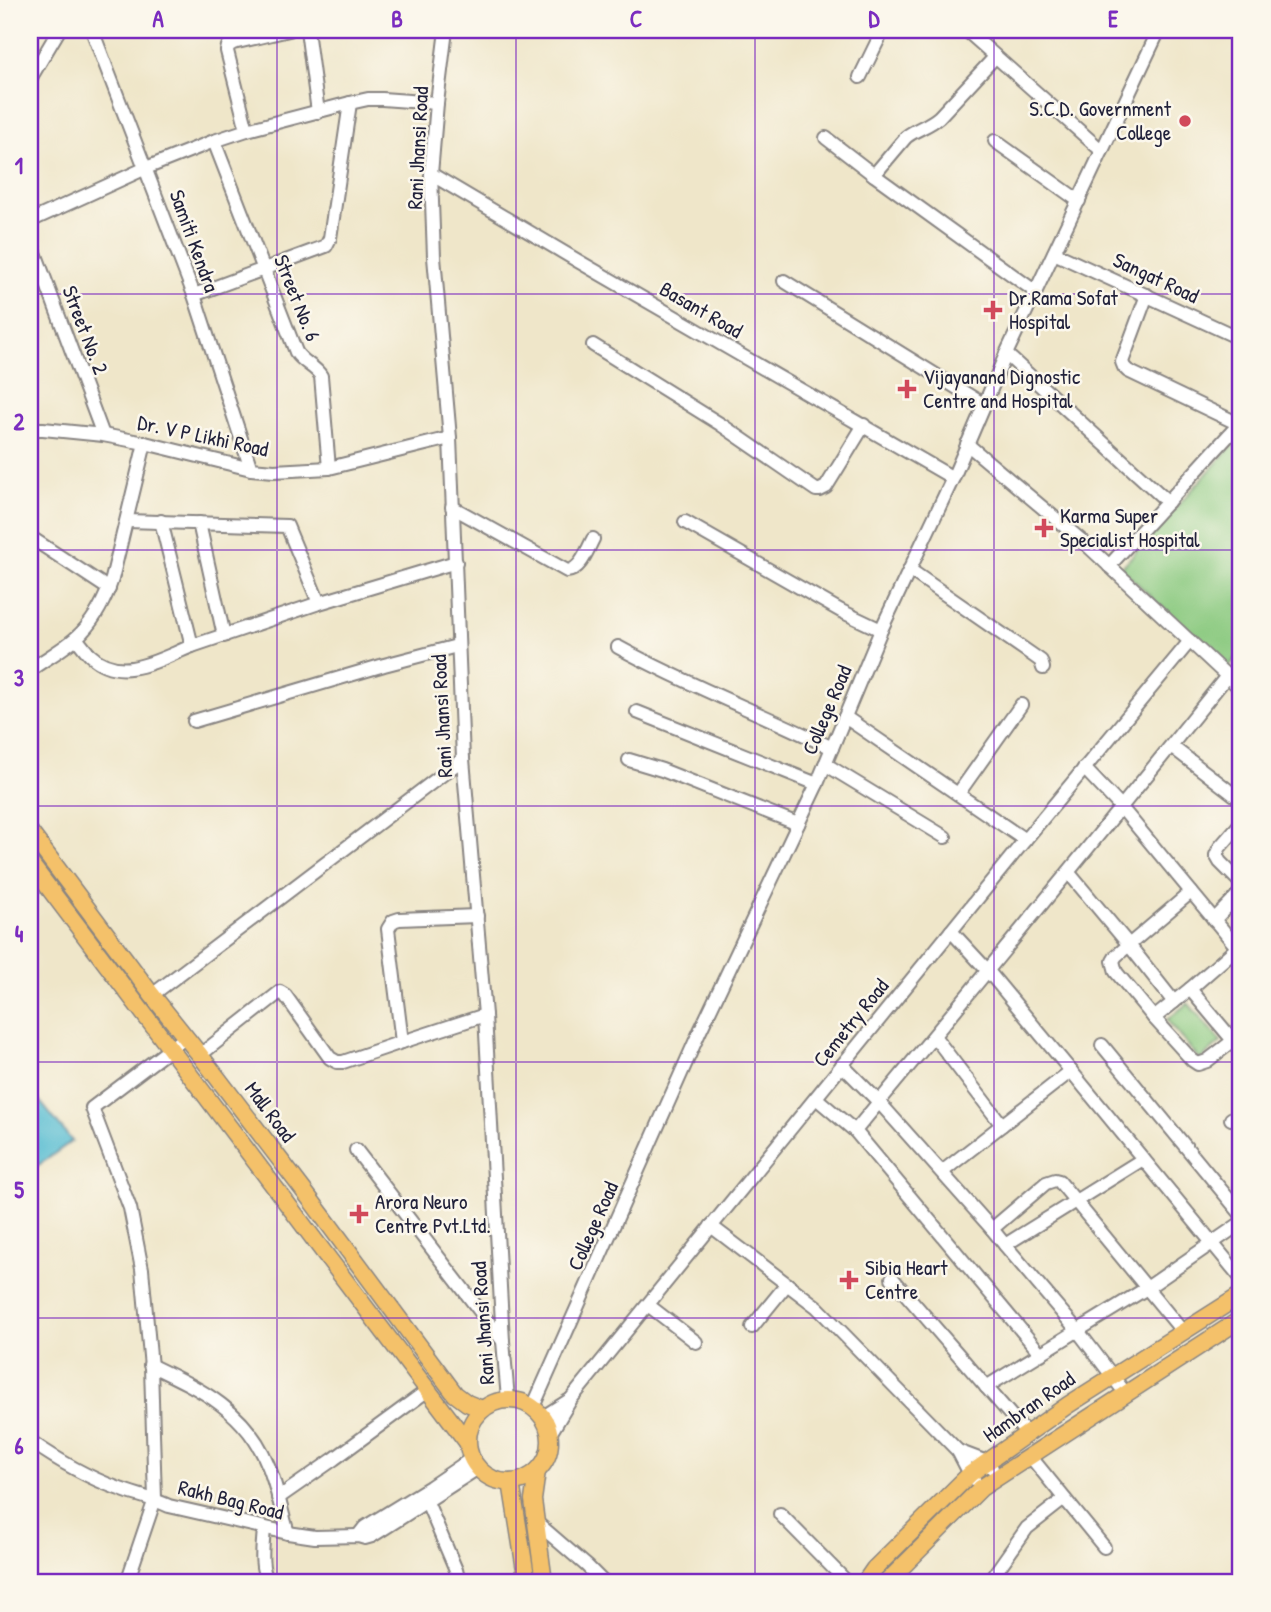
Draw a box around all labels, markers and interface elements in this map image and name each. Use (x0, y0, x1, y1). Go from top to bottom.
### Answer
text: A (152, 3, 164, 34)
text: B (391, 3, 403, 34)
text: C (630, 3, 642, 34)
text: D (869, 3, 881, 34)
text: E (1108, 3, 1119, 34)
street label: Rani Jhansi Road (400, 86, 435, 210)
place label: S.C.D. Government College (1029, 94, 1172, 147)
marker: S.C.D. Government College (1177, 113, 1193, 129)
text: 1 (15, 150, 23, 181)
street label: Samiti Kendra (163, 186, 226, 296)
street label: Sangat Road (1109, 245, 1204, 310)
street label: Street No. 6 (267, 250, 328, 345)
street label: Basant Road (655, 274, 748, 345)
street label: Street No. 2 (55, 281, 116, 378)
place label: Dr.Rama Sofat Hospital (1009, 283, 1119, 336)
marker: Dr.Rama Sofat Hospital (983, 300, 1003, 320)
place label: Vijayanand Dignostic Centre and Hospital (923, 362, 1081, 415)
marker: Vijayanand Dignostic Centre and Hospital (897, 379, 917, 399)
text: 2 (14, 406, 25, 437)
street label: Dr. V P Likhi Road (135, 408, 271, 464)
place label: Karma Super Specialist Hospital (1060, 501, 1200, 554)
marker: Karma Super Specialist Hospital (1034, 518, 1054, 538)
street label: Rani Jhansi Road (424, 654, 459, 778)
street label: College Road (795, 661, 858, 759)
text: 3 (14, 662, 24, 693)
text: 4 (15, 918, 24, 949)
street label: Cemetry Road (806, 972, 895, 1073)
street label: Mall Road (238, 1075, 303, 1148)
text: 5 (14, 1174, 24, 1205)
street label: College Road (560, 1177, 625, 1275)
place label: Arora Neuro Centre Pvt.Ltd. (375, 1187, 491, 1240)
marker: Arora Neuro Centre Pvt.Ltd. (349, 1204, 369, 1224)
place label: Sibia Heart Centre (865, 1253, 948, 1306)
street label: Rani Jhansi Road (464, 1261, 501, 1385)
marker: Sibia Heart Centre (839, 1270, 859, 1290)
street label: Hambran Road (977, 1364, 1080, 1449)
text: 6 (14, 1430, 24, 1461)
street label: Rakh Bag Road (175, 1472, 287, 1527)

